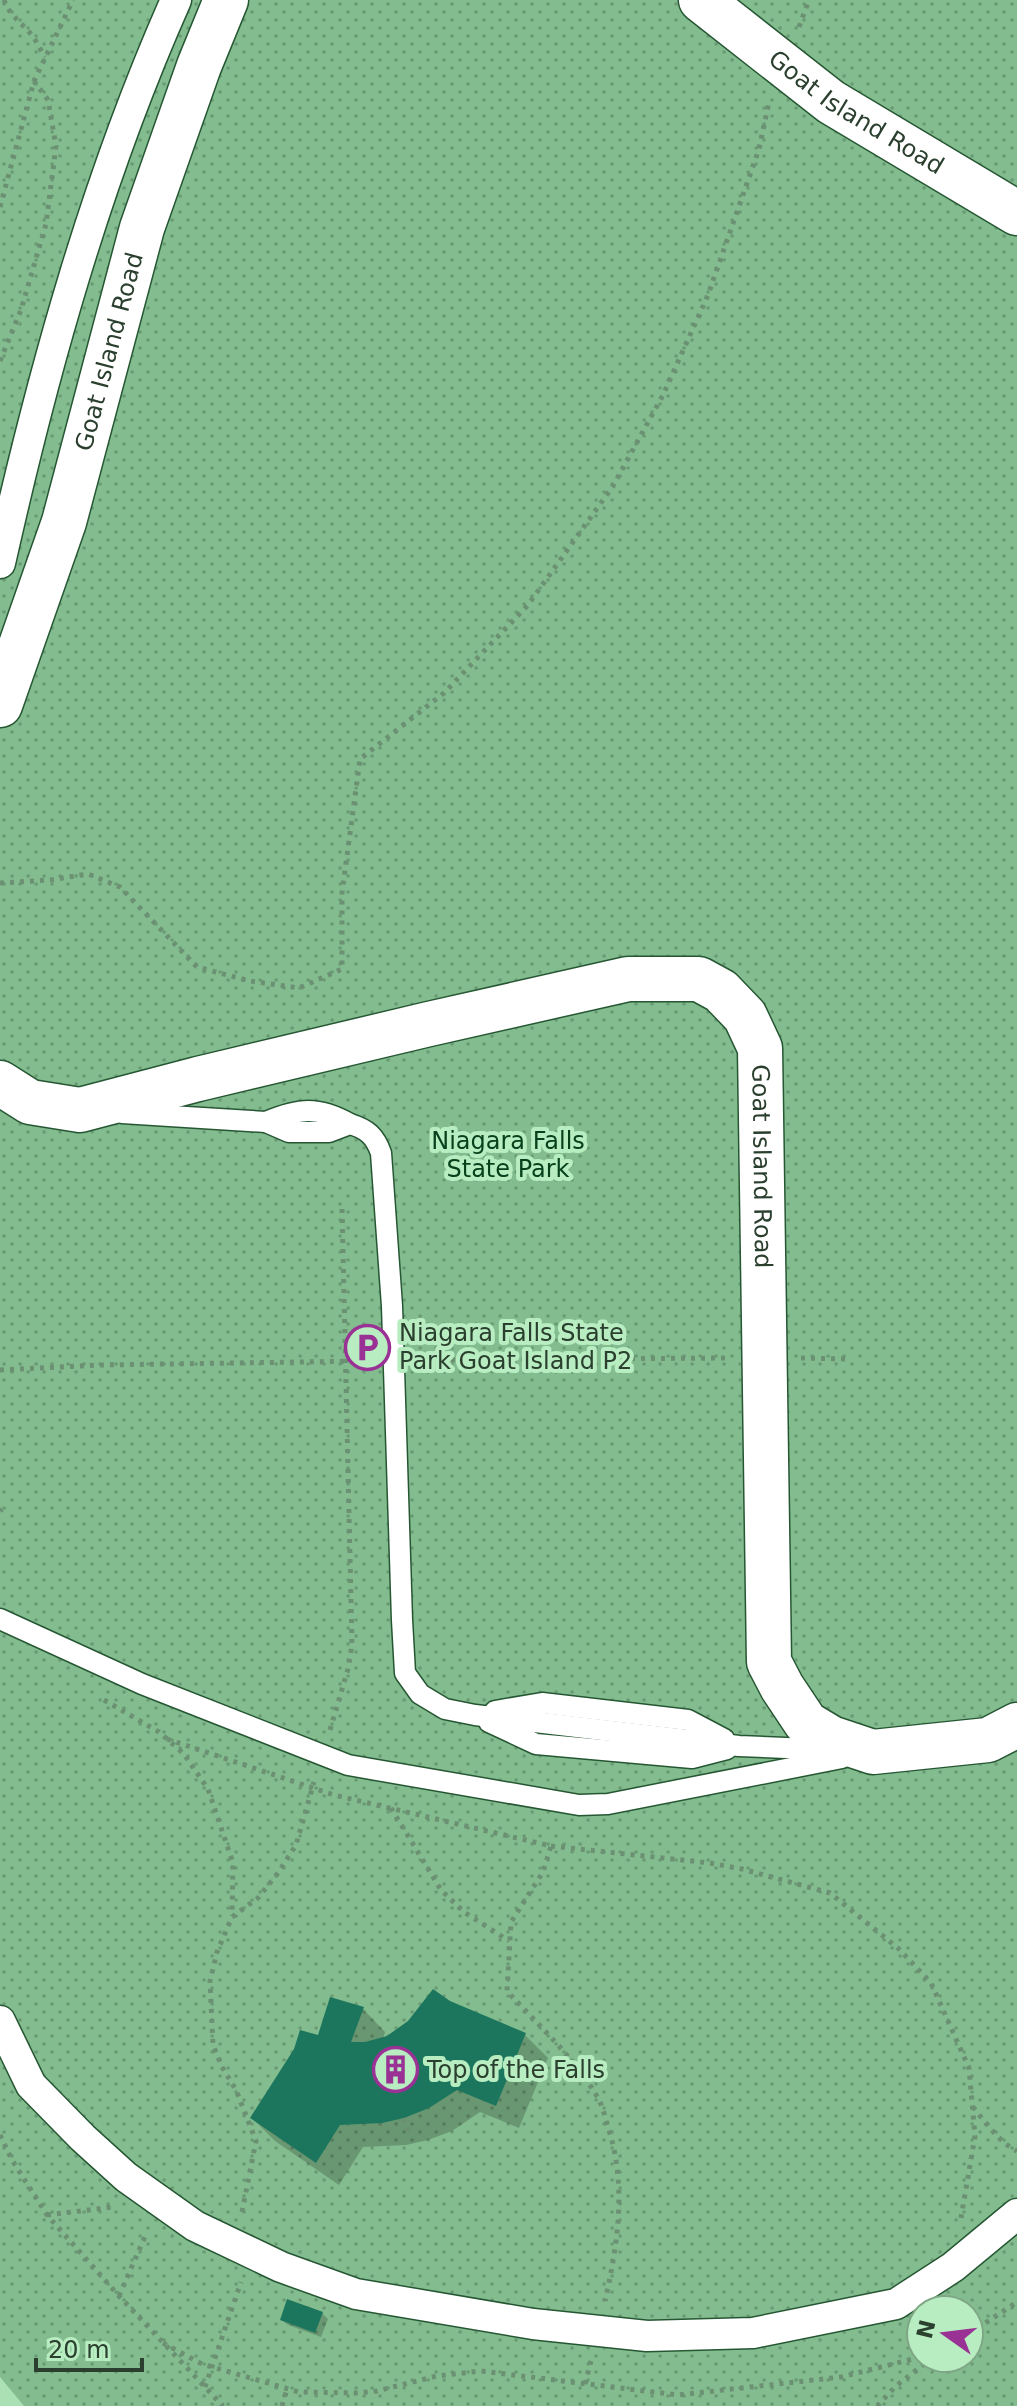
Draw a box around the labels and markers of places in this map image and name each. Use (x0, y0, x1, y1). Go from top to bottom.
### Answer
place label: Niagara Falls State Park Goat Island P2 (399, 1319, 632, 1375)
parking icon: Niagara Falls State Park Goat Island P2 (344, 1323, 392, 1371)
building icon: Top of the Falls (372, 2046, 420, 2094)
place label: Top of the Falls (426, 2056, 605, 2084)

